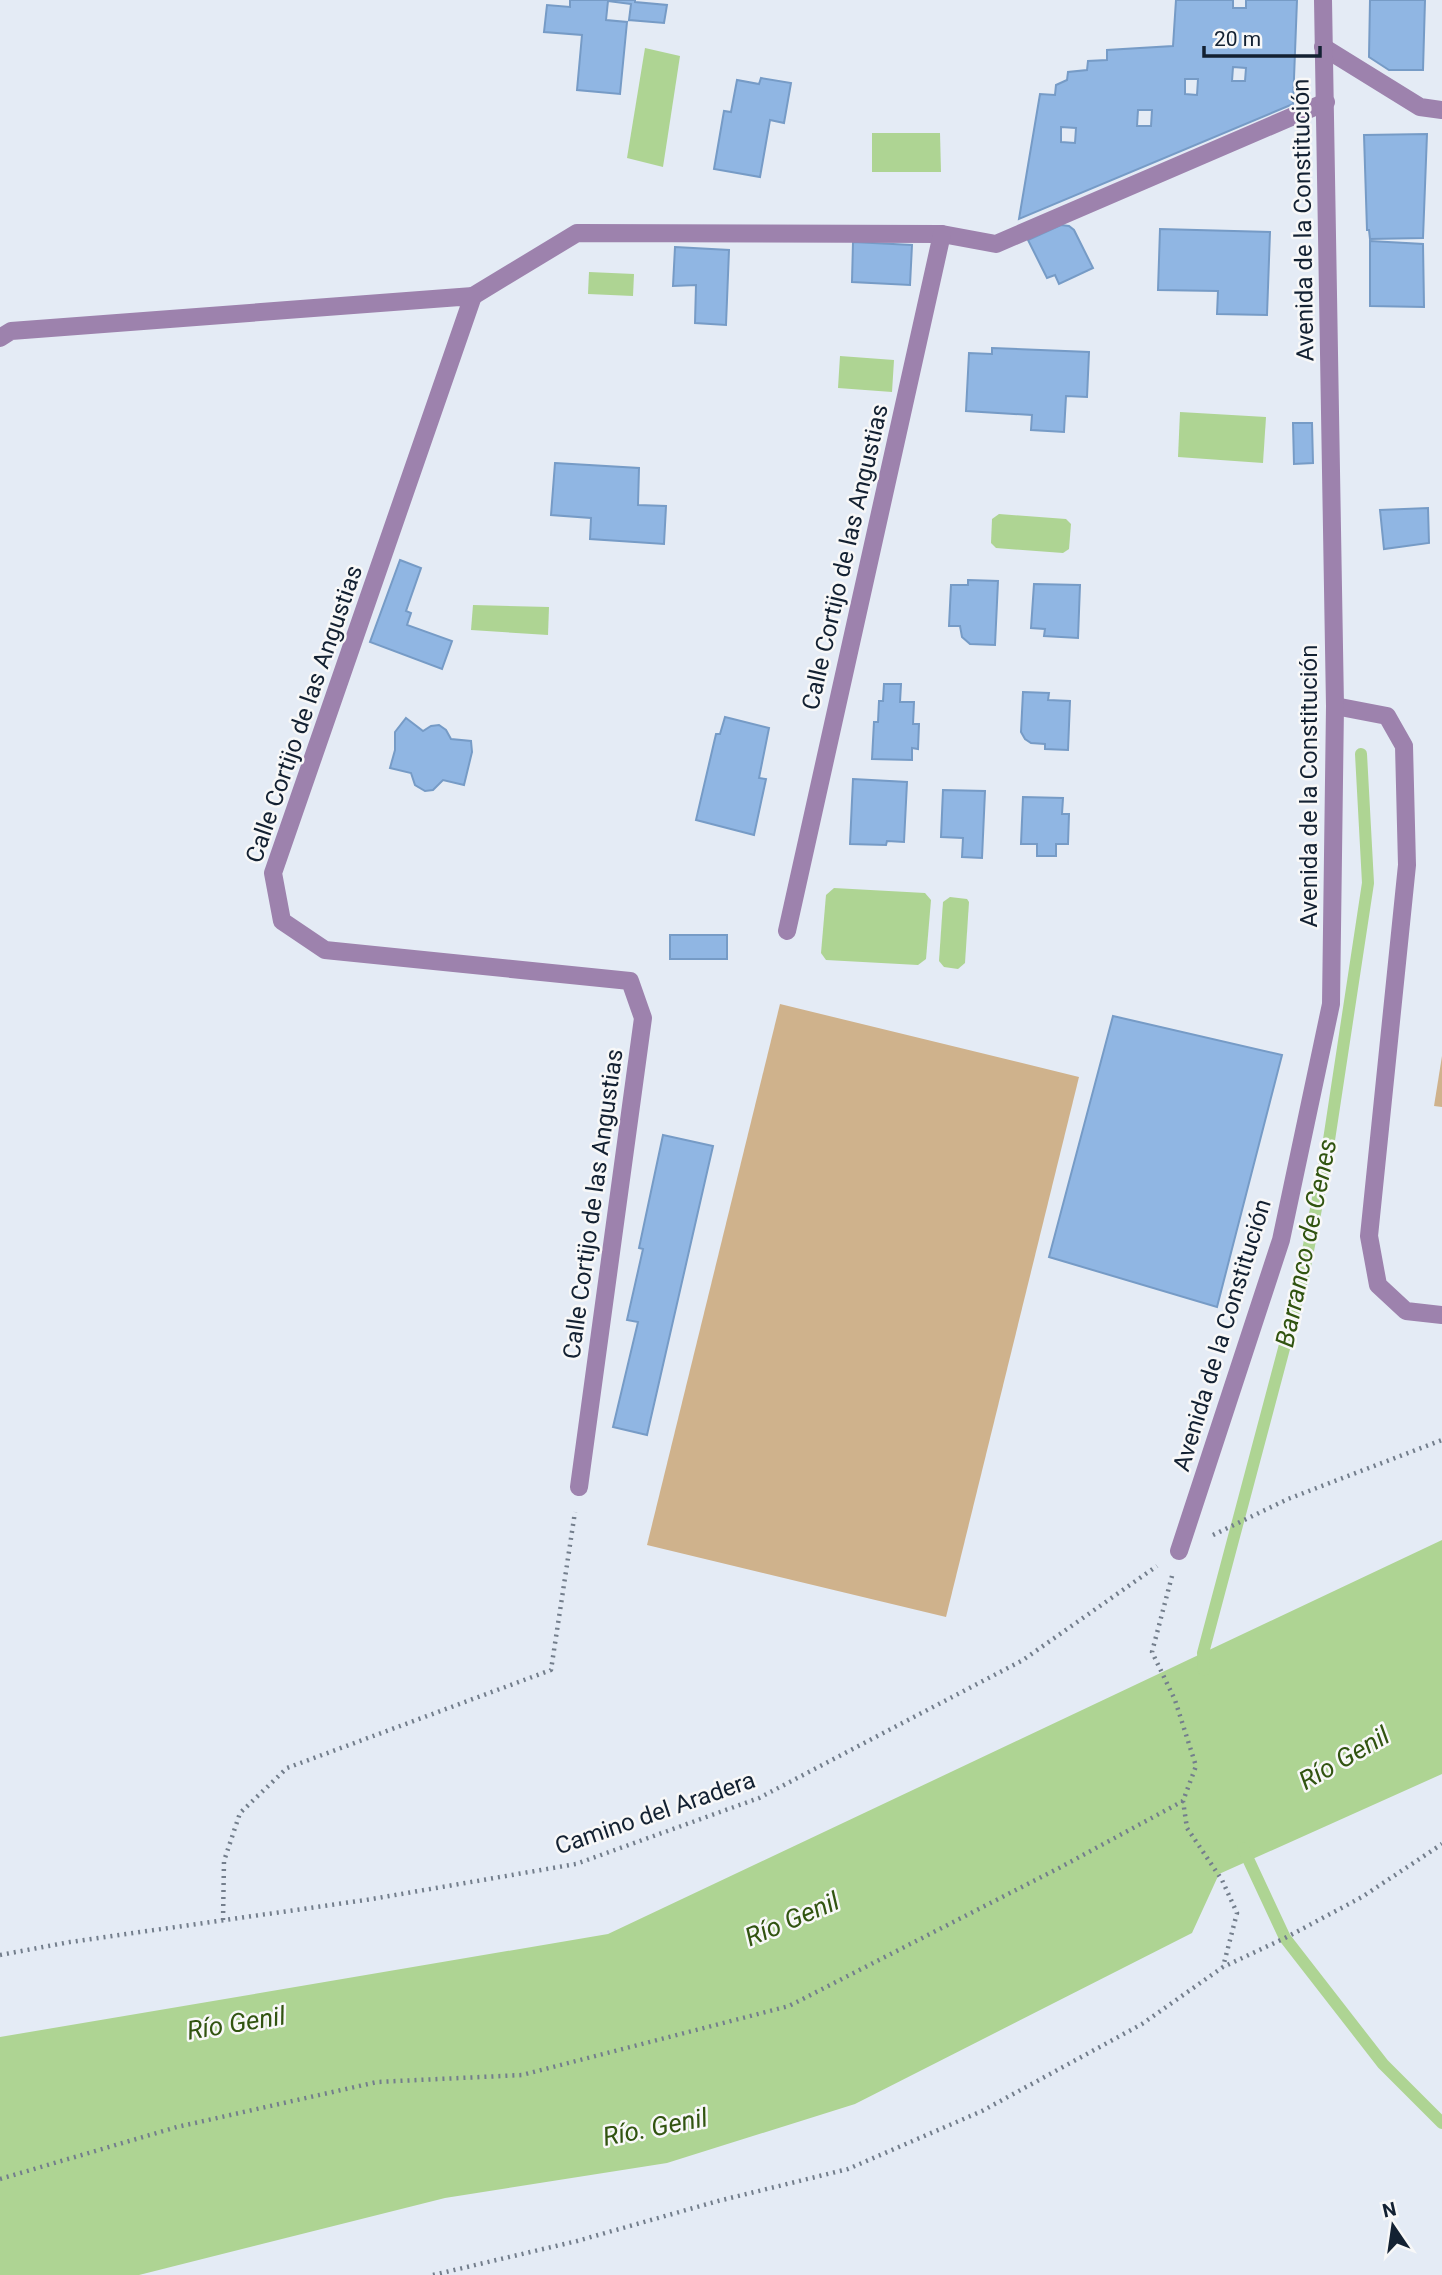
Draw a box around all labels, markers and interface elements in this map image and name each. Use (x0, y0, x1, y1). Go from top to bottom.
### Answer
scale bar (1204, 14, 1320, 58)
text: 20 m (1214, 27, 1261, 51)
street label: Avenida de la Constitución (1287, 78, 1319, 362)
street label: Calle Cortijo de las Angustias (796, 402, 894, 712)
street label: Calle Cortijo de las Angustias (240, 562, 368, 866)
street label: Avenida de la Constitución (1295, 644, 1323, 928)
street label: Calle Cortijo de las Angustias (557, 1047, 629, 1361)
water label: Barranco de Cenes (1269, 1136, 1343, 1350)
street label: Avenida de la Constitución (1167, 1196, 1277, 1474)
water label: Río Genil (1294, 1720, 1395, 1796)
street label: Camino del Aradera (551, 1766, 759, 1860)
water label: Río Genil (740, 1885, 844, 1952)
water label: Río Genil (185, 2000, 288, 2046)
water label: Río. Genil (600, 2102, 711, 2152)
north arrow (1358, 2191, 1428, 2261)
text: N (1380, 2197, 1398, 2223)

